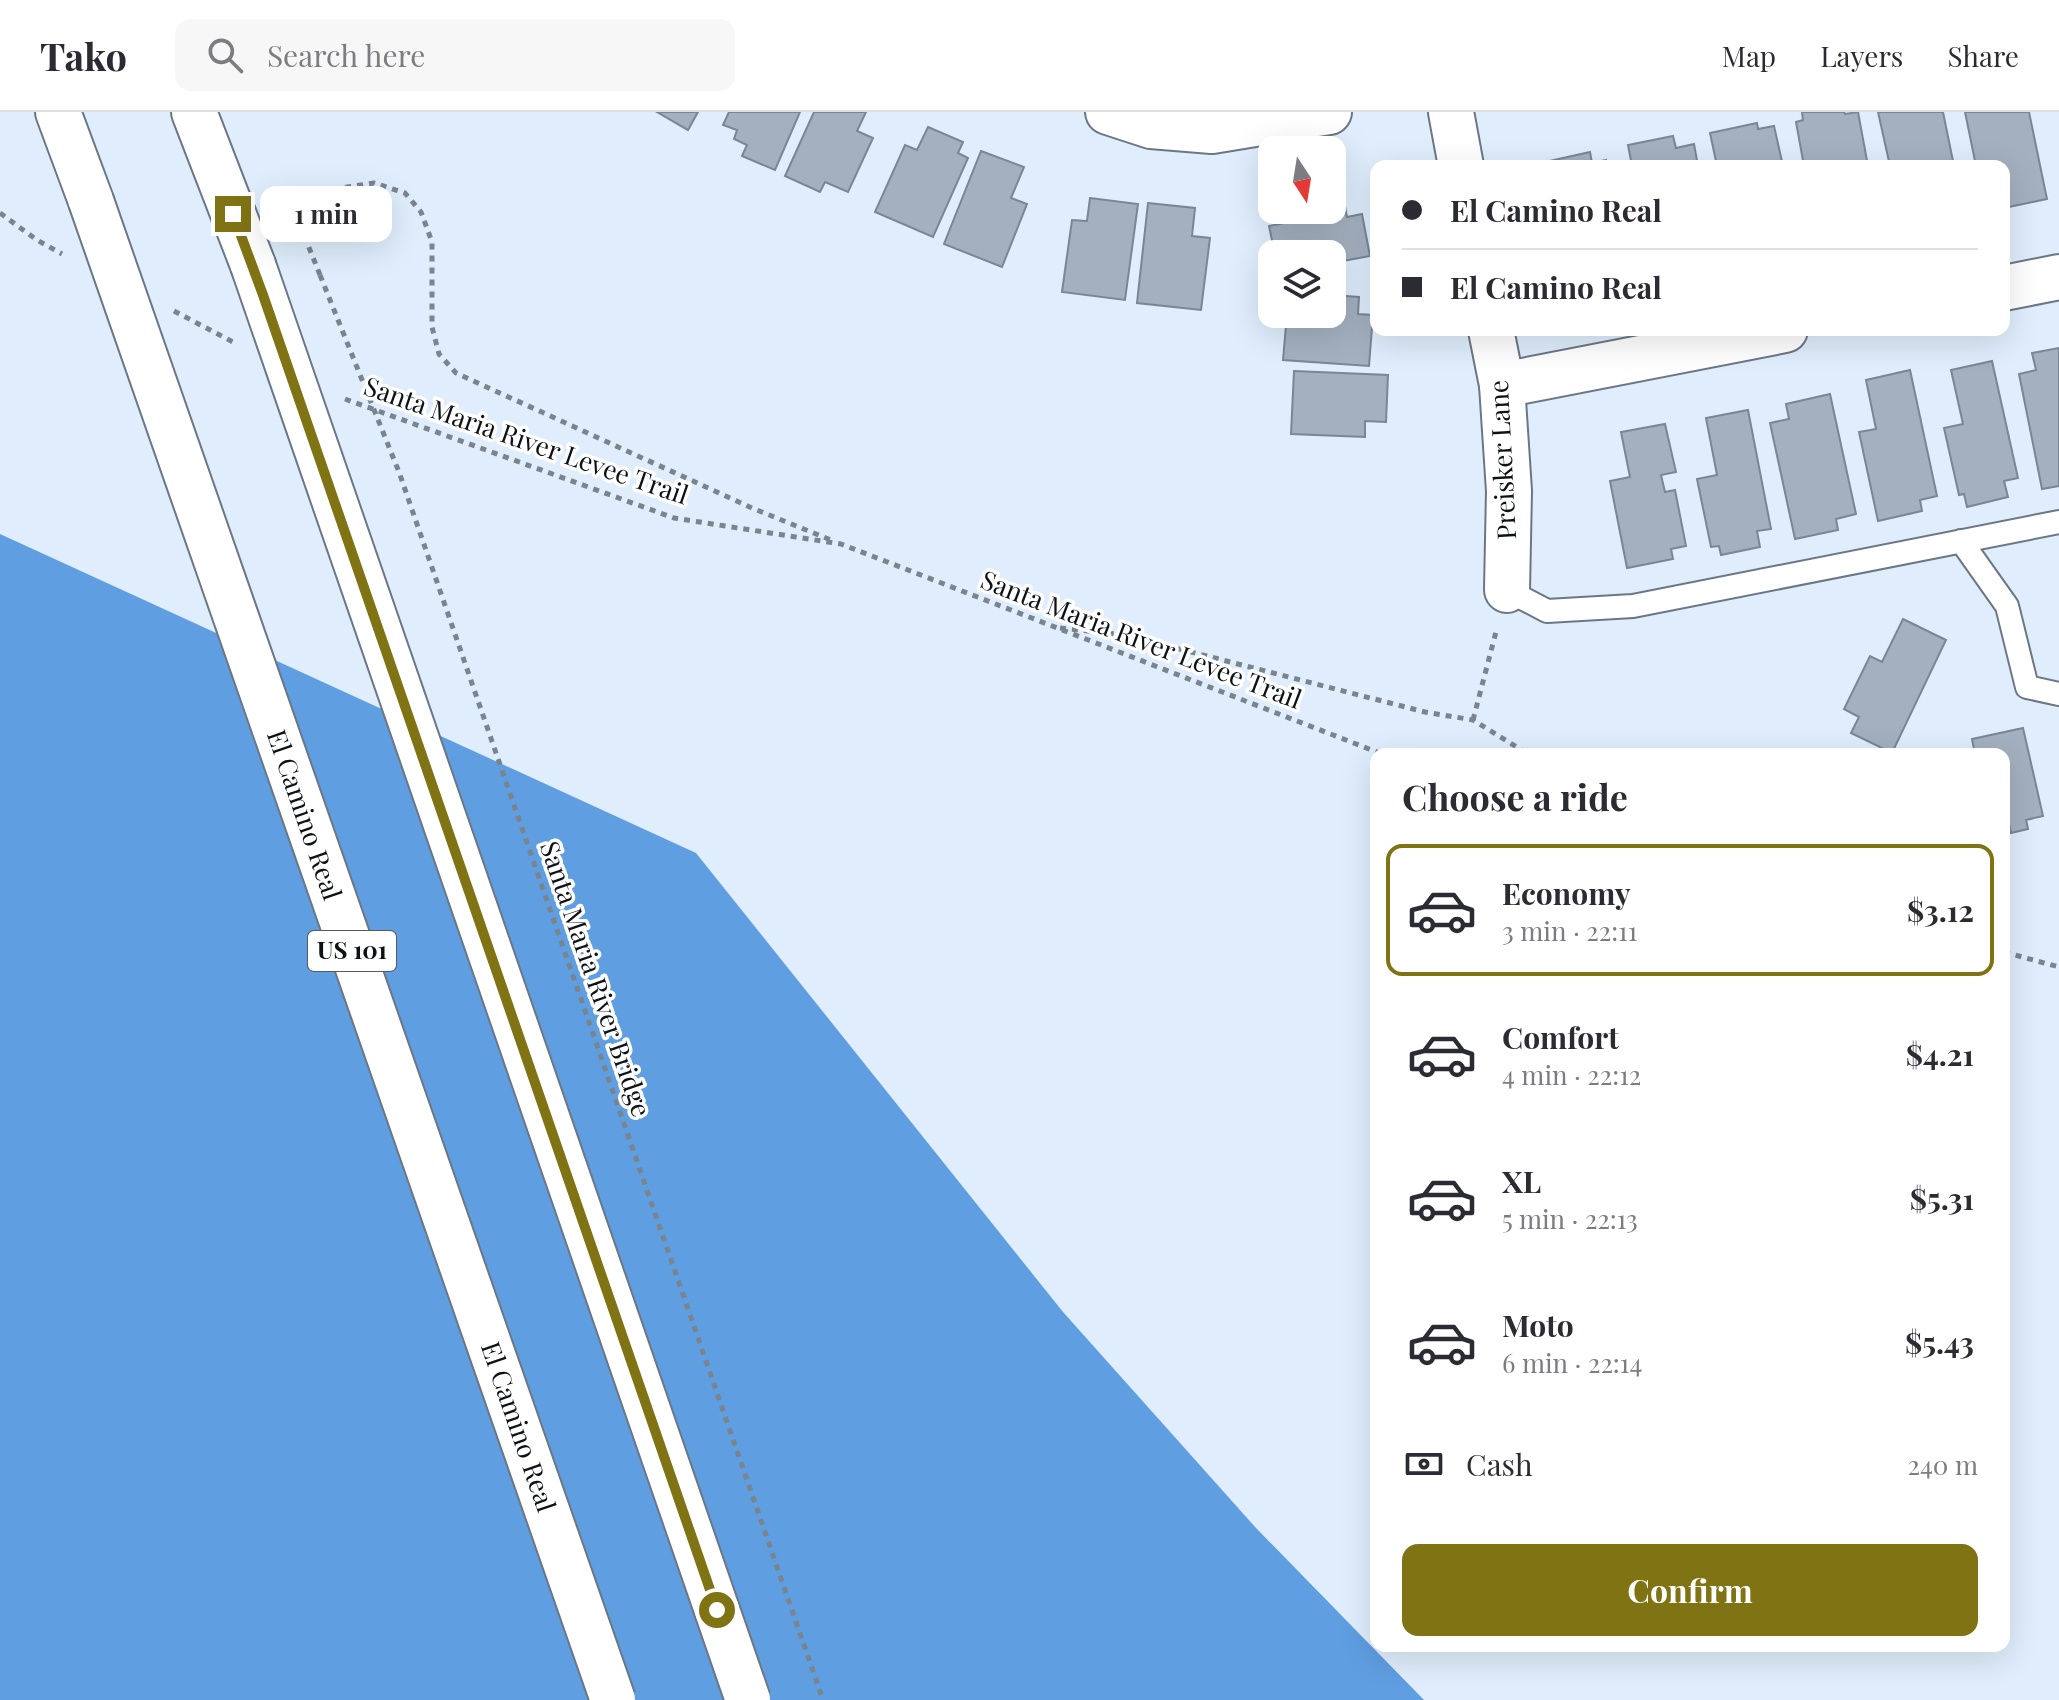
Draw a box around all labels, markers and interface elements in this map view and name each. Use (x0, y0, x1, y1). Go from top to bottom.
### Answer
search box (175, 19, 735, 91)
text: Tako (40, 30, 127, 81)
icon: search (203, 33, 247, 77)
text: Search here (267, 35, 426, 75)
text: Map (1722, 37, 1776, 74)
text: Layers (1820, 37, 1903, 74)
text: Share (1947, 37, 2019, 74)
north arrow (1258, 136, 1346, 224)
map controls (1258, 136, 1346, 328)
callout: 1 min (261, 186, 393, 242)
text: El Camino Real (1450, 190, 1662, 230)
route end (215, 196, 251, 232)
text: 1 min (294, 196, 358, 231)
button: layers (1258, 240, 1346, 328)
text: El Camino Real (1450, 267, 1662, 307)
street label: Santa Maria River Levee Trail (360, 368, 693, 512)
street label: Preisker Lane (1480, 379, 1523, 541)
street label: Santa Maria River Levee Trail (976, 561, 1307, 716)
street label: El Camino Real (260, 725, 351, 904)
text: Choose a ride (1402, 772, 1628, 820)
street label: Santa Maria River Bridge (533, 836, 660, 1121)
text: Economy (1502, 873, 1631, 913)
icon: car (1406, 874, 1478, 946)
text: $3.12 (1907, 890, 1974, 930)
text: 3 min · 22:11 (1502, 913, 1637, 948)
road number: US 101 (308, 931, 396, 971)
text: Comfort (1502, 1017, 1619, 1057)
icon: car (1406, 1018, 1478, 1090)
text: $4.21 (1906, 1034, 1974, 1074)
text: 4 min · 22:12 (1502, 1057, 1641, 1092)
text: XL (1502, 1161, 1541, 1201)
icon: car (1406, 1162, 1478, 1234)
text: $5.31 (1910, 1178, 1974, 1218)
text: 5 min · 22:13 (1502, 1201, 1638, 1236)
text: Moto (1502, 1305, 1574, 1345)
icon: car (1406, 1306, 1478, 1378)
text: $5.43 (1905, 1322, 1974, 1362)
street label: El Camino Real (474, 1337, 565, 1516)
text: 6 min · 22:14 (1502, 1345, 1642, 1380)
icon: cash (1402, 1442, 1446, 1486)
text: Cash (1466, 1444, 1533, 1484)
text: 240 m (1908, 1447, 1978, 1482)
button: Confirm (1402, 1544, 1978, 1636)
route start (699, 1592, 735, 1628)

